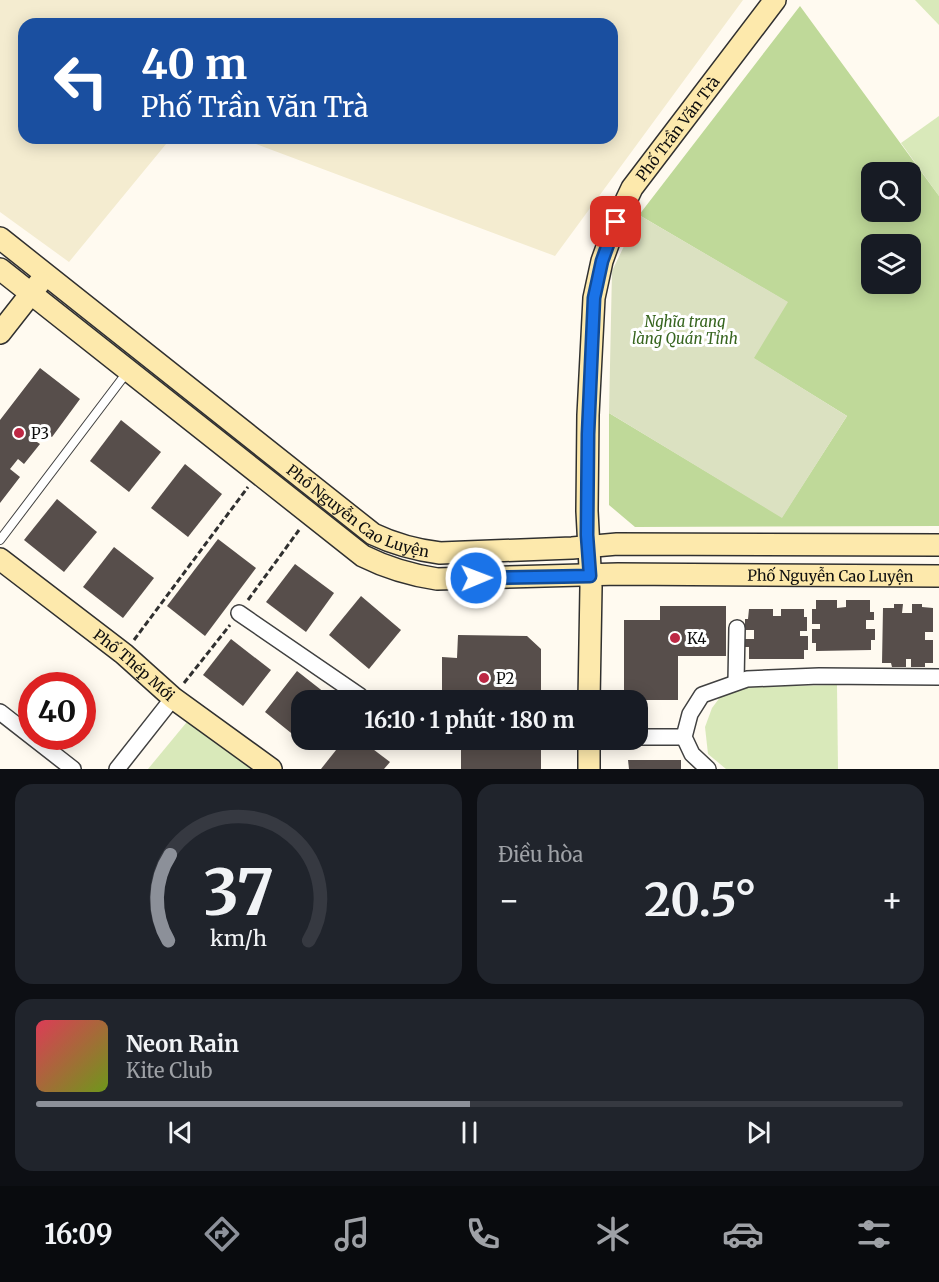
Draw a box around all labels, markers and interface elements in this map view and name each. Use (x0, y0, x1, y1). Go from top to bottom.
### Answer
text: 40 m (141, 38, 247, 90)
icon: left (42, 42, 120, 120)
street label: Phố Trần Văn Trà (631, 72, 723, 185)
text: Phố Trần Văn Trà (141, 90, 368, 124)
map controls (861, 162, 921, 294)
button: search (861, 162, 921, 222)
pin (590, 196, 641, 247)
icon: arrive (599, 205, 632, 238)
button: layers (861, 234, 921, 294)
park label: Nghĩa trang làng Quán Tỉnh (632, 312, 738, 348)
place label: P3 (31, 424, 49, 443)
marker: P3 (12, 426, 26, 440)
street label: Phố Nguyễn Cao Luyện (283, 460, 431, 561)
position arrow (444, 546, 508, 610)
street label: Phố Nguyễn Cao Luyện (747, 564, 914, 585)
street label: Phố Thép Mới (90, 625, 179, 705)
place label: K4 (687, 629, 706, 648)
marker: K4 (668, 631, 682, 645)
place label: P2 (496, 669, 515, 688)
marker: P2 (477, 671, 491, 685)
speed limit sign: 40 (18, 672, 96, 750)
text: 16:10 · 1 phút · 180 m (364, 706, 575, 734)
text: Điều hòa (498, 842, 583, 867)
text: 37 (203, 854, 274, 932)
text: 20.5° (644, 872, 757, 928)
text: − (498, 880, 520, 921)
text: + (881, 880, 903, 921)
text: km/h (210, 925, 267, 952)
text: Neon Rain (126, 1030, 239, 1058)
text: Kite Club (126, 1058, 212, 1083)
icon: previous (164, 1116, 197, 1149)
icon: pause (453, 1116, 486, 1149)
icon: next (742, 1116, 775, 1149)
icon: directions (201, 1213, 243, 1255)
icon: music (331, 1213, 373, 1255)
icon: phone (462, 1213, 504, 1255)
icon: climate (592, 1213, 634, 1255)
icon: car (722, 1213, 764, 1255)
icon: filters (853, 1213, 895, 1255)
text: 16:09 (44, 1217, 113, 1251)

